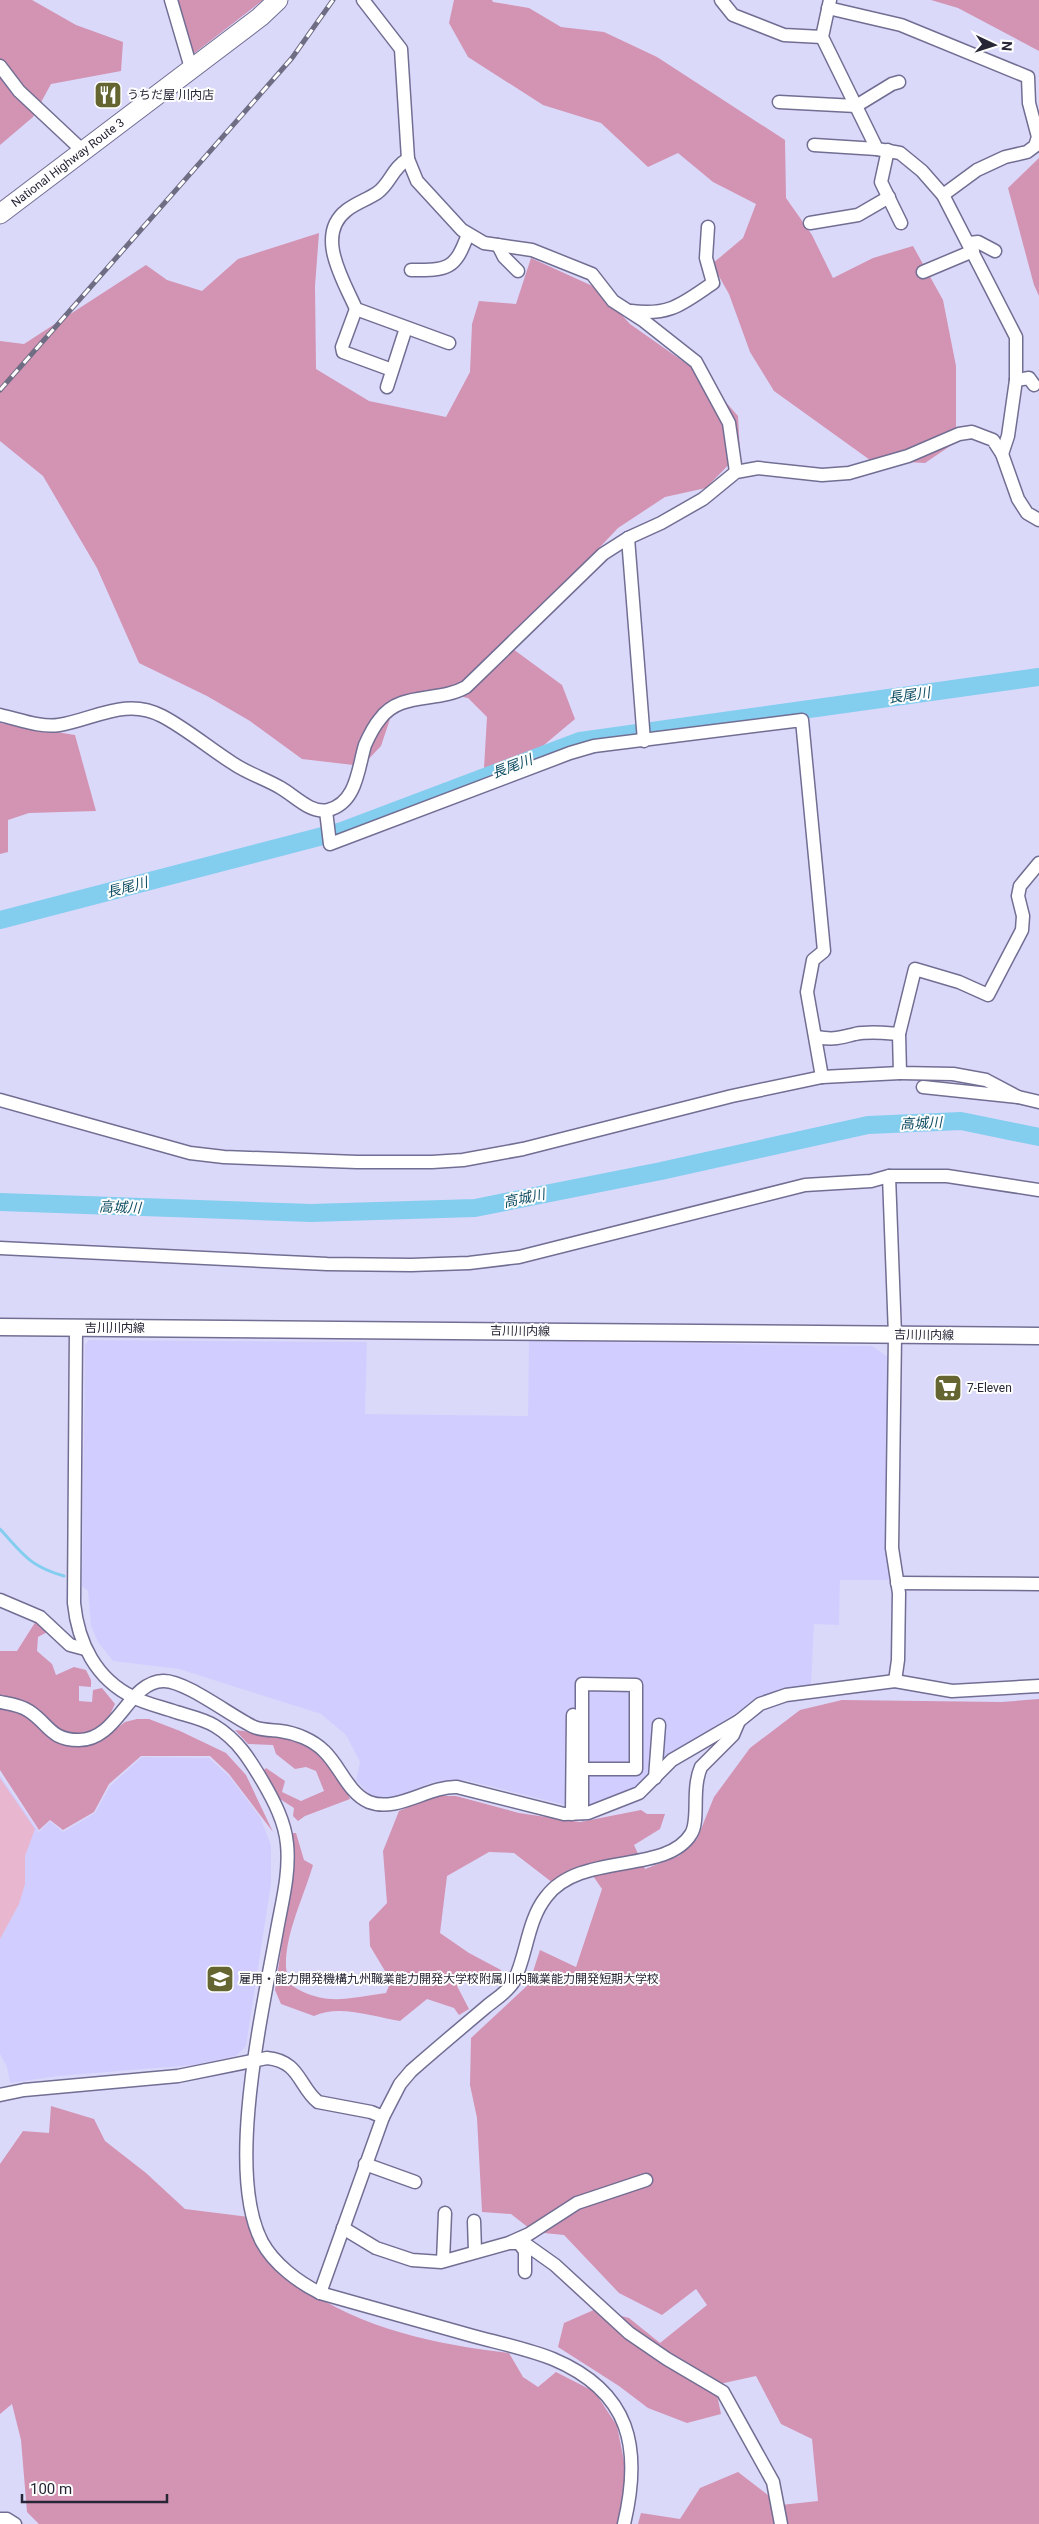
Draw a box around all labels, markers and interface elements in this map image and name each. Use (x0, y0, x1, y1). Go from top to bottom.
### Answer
north arrow (969, 20, 1019, 70)
text: N (999, 40, 1015, 51)
restaurant icon: うちだ屋 川内店 (93, 80, 123, 110)
place label: うちだ屋 川内店 (127, 88, 214, 102)
street label: National Highway Route 3 (9, 115, 127, 210)
water label: 長尾川 (887, 684, 933, 706)
water label: 長尾川 (490, 750, 536, 781)
water label: 長尾川 (105, 873, 151, 900)
water label: 高城川 (900, 1114, 944, 1132)
water label: 高城川 (502, 1185, 548, 1210)
water label: 高城川 (99, 1198, 143, 1216)
street label: 吉川川内線 (85, 1321, 145, 1335)
street label: 吉川川内線 (490, 1323, 550, 1339)
street label: 吉川川内線 (894, 1327, 954, 1343)
supermarket icon: 7-Eleven (933, 1373, 963, 1403)
place label: 7-Eleven (967, 1381, 1012, 1395)
school or university icon: 雇用・能力開発機構九州職業能力開発大学校附属川内職業能力開発短期大学校 (205, 1964, 235, 1994)
place label: 雇用・能力開発機構九州職業能力開発大学校附属川内職業能力開発短期大学校 (239, 1972, 659, 1986)
scale bar (22, 2472, 168, 2504)
text: 100 m (30, 2480, 72, 2498)

